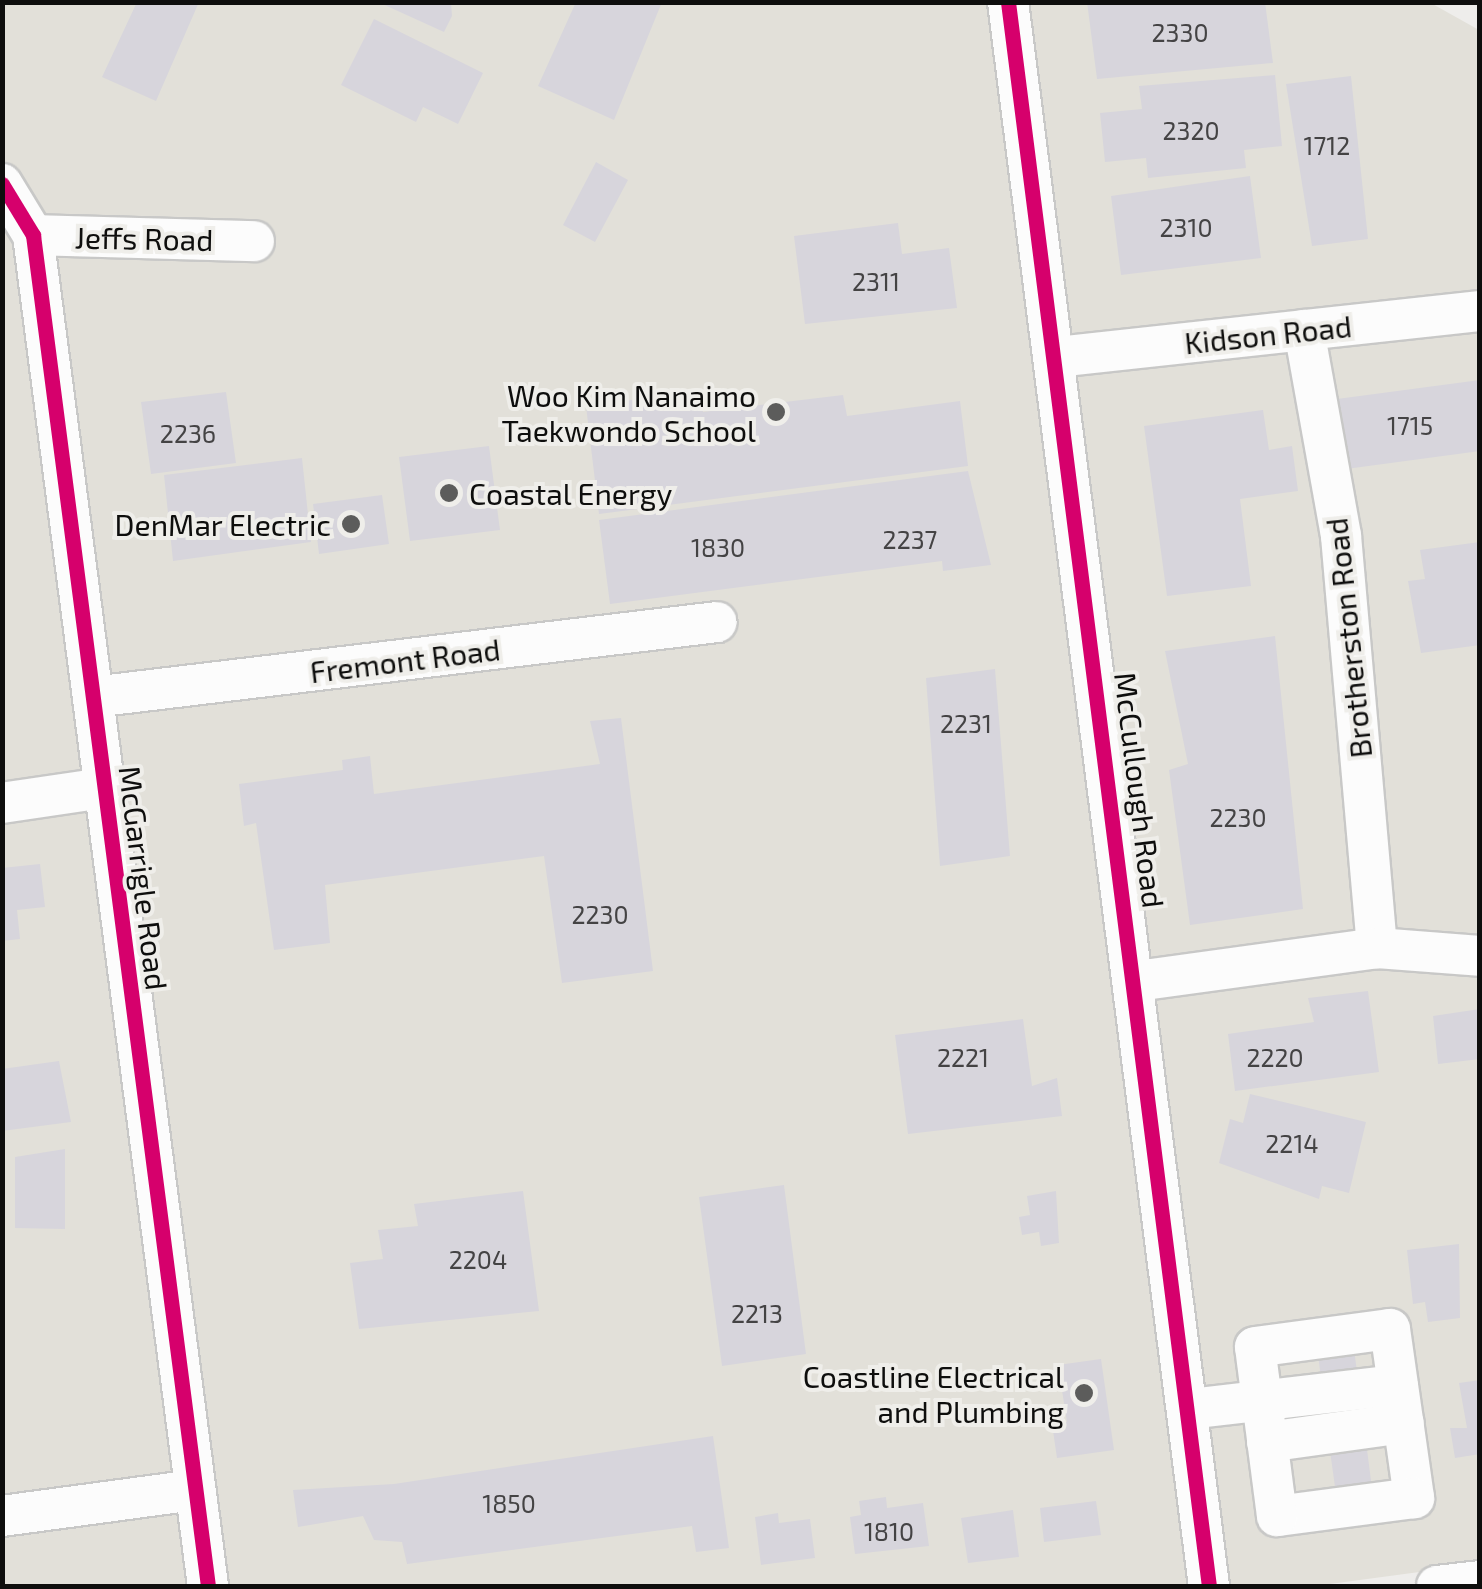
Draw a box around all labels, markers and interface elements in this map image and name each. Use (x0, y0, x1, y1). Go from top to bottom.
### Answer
house number: 2330 (1152, 17, 1208, 47)
house number: 2320 (1162, 115, 1220, 145)
house number: 1712 (1304, 130, 1350, 160)
house number: 2310 (1160, 212, 1212, 242)
street label: Jeffs Road (74, 219, 214, 257)
house number: 2311 (852, 266, 900, 296)
street label: Kidson Road (1183, 307, 1353, 361)
place label: Woo Kim Nanaimo Taekwondo School (502, 377, 756, 448)
marker: Woo Kim Nanaimo Taekwondo School (765, 401, 787, 423)
house number: 1715 (1387, 410, 1433, 440)
house number: 2236 (160, 418, 216, 448)
place label: Coastal Energy (469, 475, 673, 511)
marker: Coastal Energy (438, 482, 460, 504)
place label: DenMar Electric (114, 506, 331, 542)
marker: DenMar Electric (340, 513, 362, 535)
street label: Brotherston Road (1317, 516, 1379, 760)
house number: 2237 (883, 524, 937, 554)
house number: 1830 (691, 532, 745, 562)
street label: Fremont Road (308, 630, 502, 690)
street label: McCullough Road (1108, 670, 1172, 910)
house number: 2231 (940, 708, 992, 738)
street label: McGarrigle Road (112, 764, 176, 992)
house number: 2230 (1209, 802, 1267, 832)
house number: 2230 (571, 899, 629, 929)
house number: 2221 (937, 1042, 989, 1072)
house number: 2220 (1246, 1042, 1304, 1072)
house number: 2214 (1265, 1128, 1319, 1158)
house number: 2204 (449, 1244, 507, 1274)
house number: 2213 (731, 1298, 783, 1328)
place label: Coastline Electrical and Plumbing (803, 1358, 1064, 1428)
marker: Coastline Electrical and Plumbing (1073, 1382, 1095, 1404)
house number: 1850 (482, 1488, 536, 1518)
house number: 1810 (864, 1516, 914, 1546)

